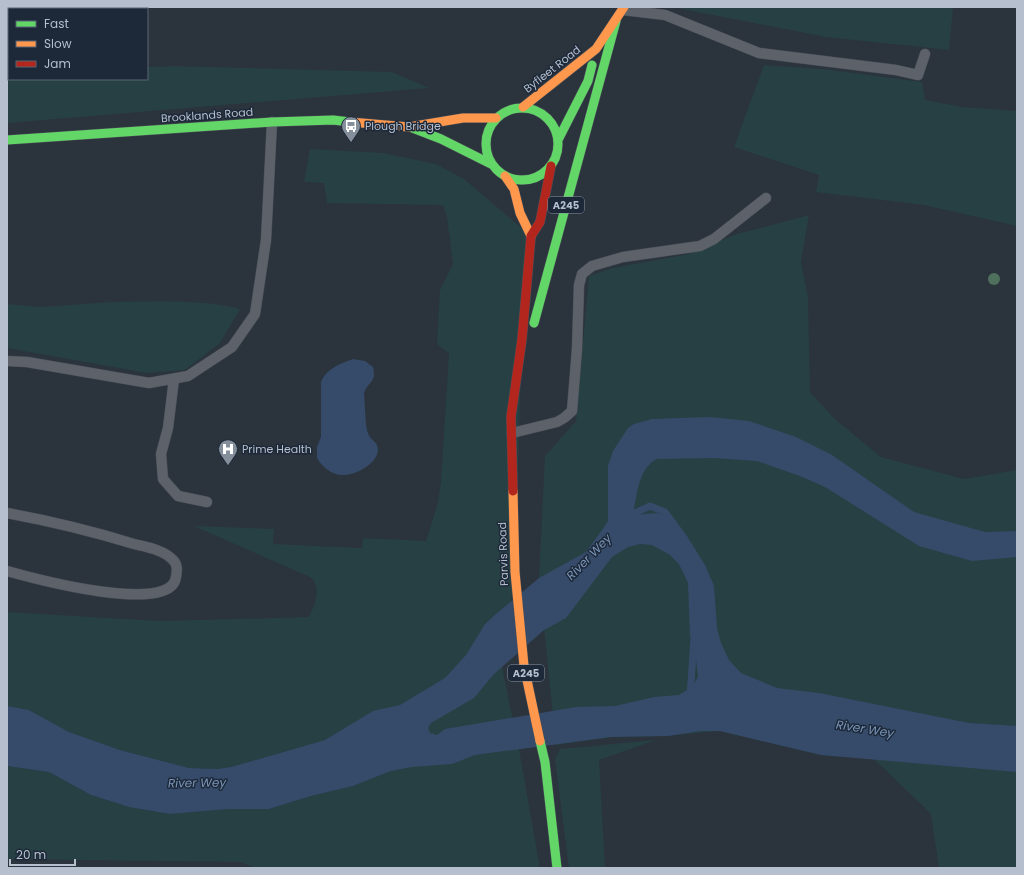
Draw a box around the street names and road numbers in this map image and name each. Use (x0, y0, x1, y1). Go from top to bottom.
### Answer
street label: Byfleet Road (520, 42, 584, 96)
street label: Brooklands Road (160, 104, 254, 126)
road number: A245 (548, 197, 584, 213)
street label: Parvis Road (494, 522, 512, 586)
road number: A245 (508, 665, 544, 681)

